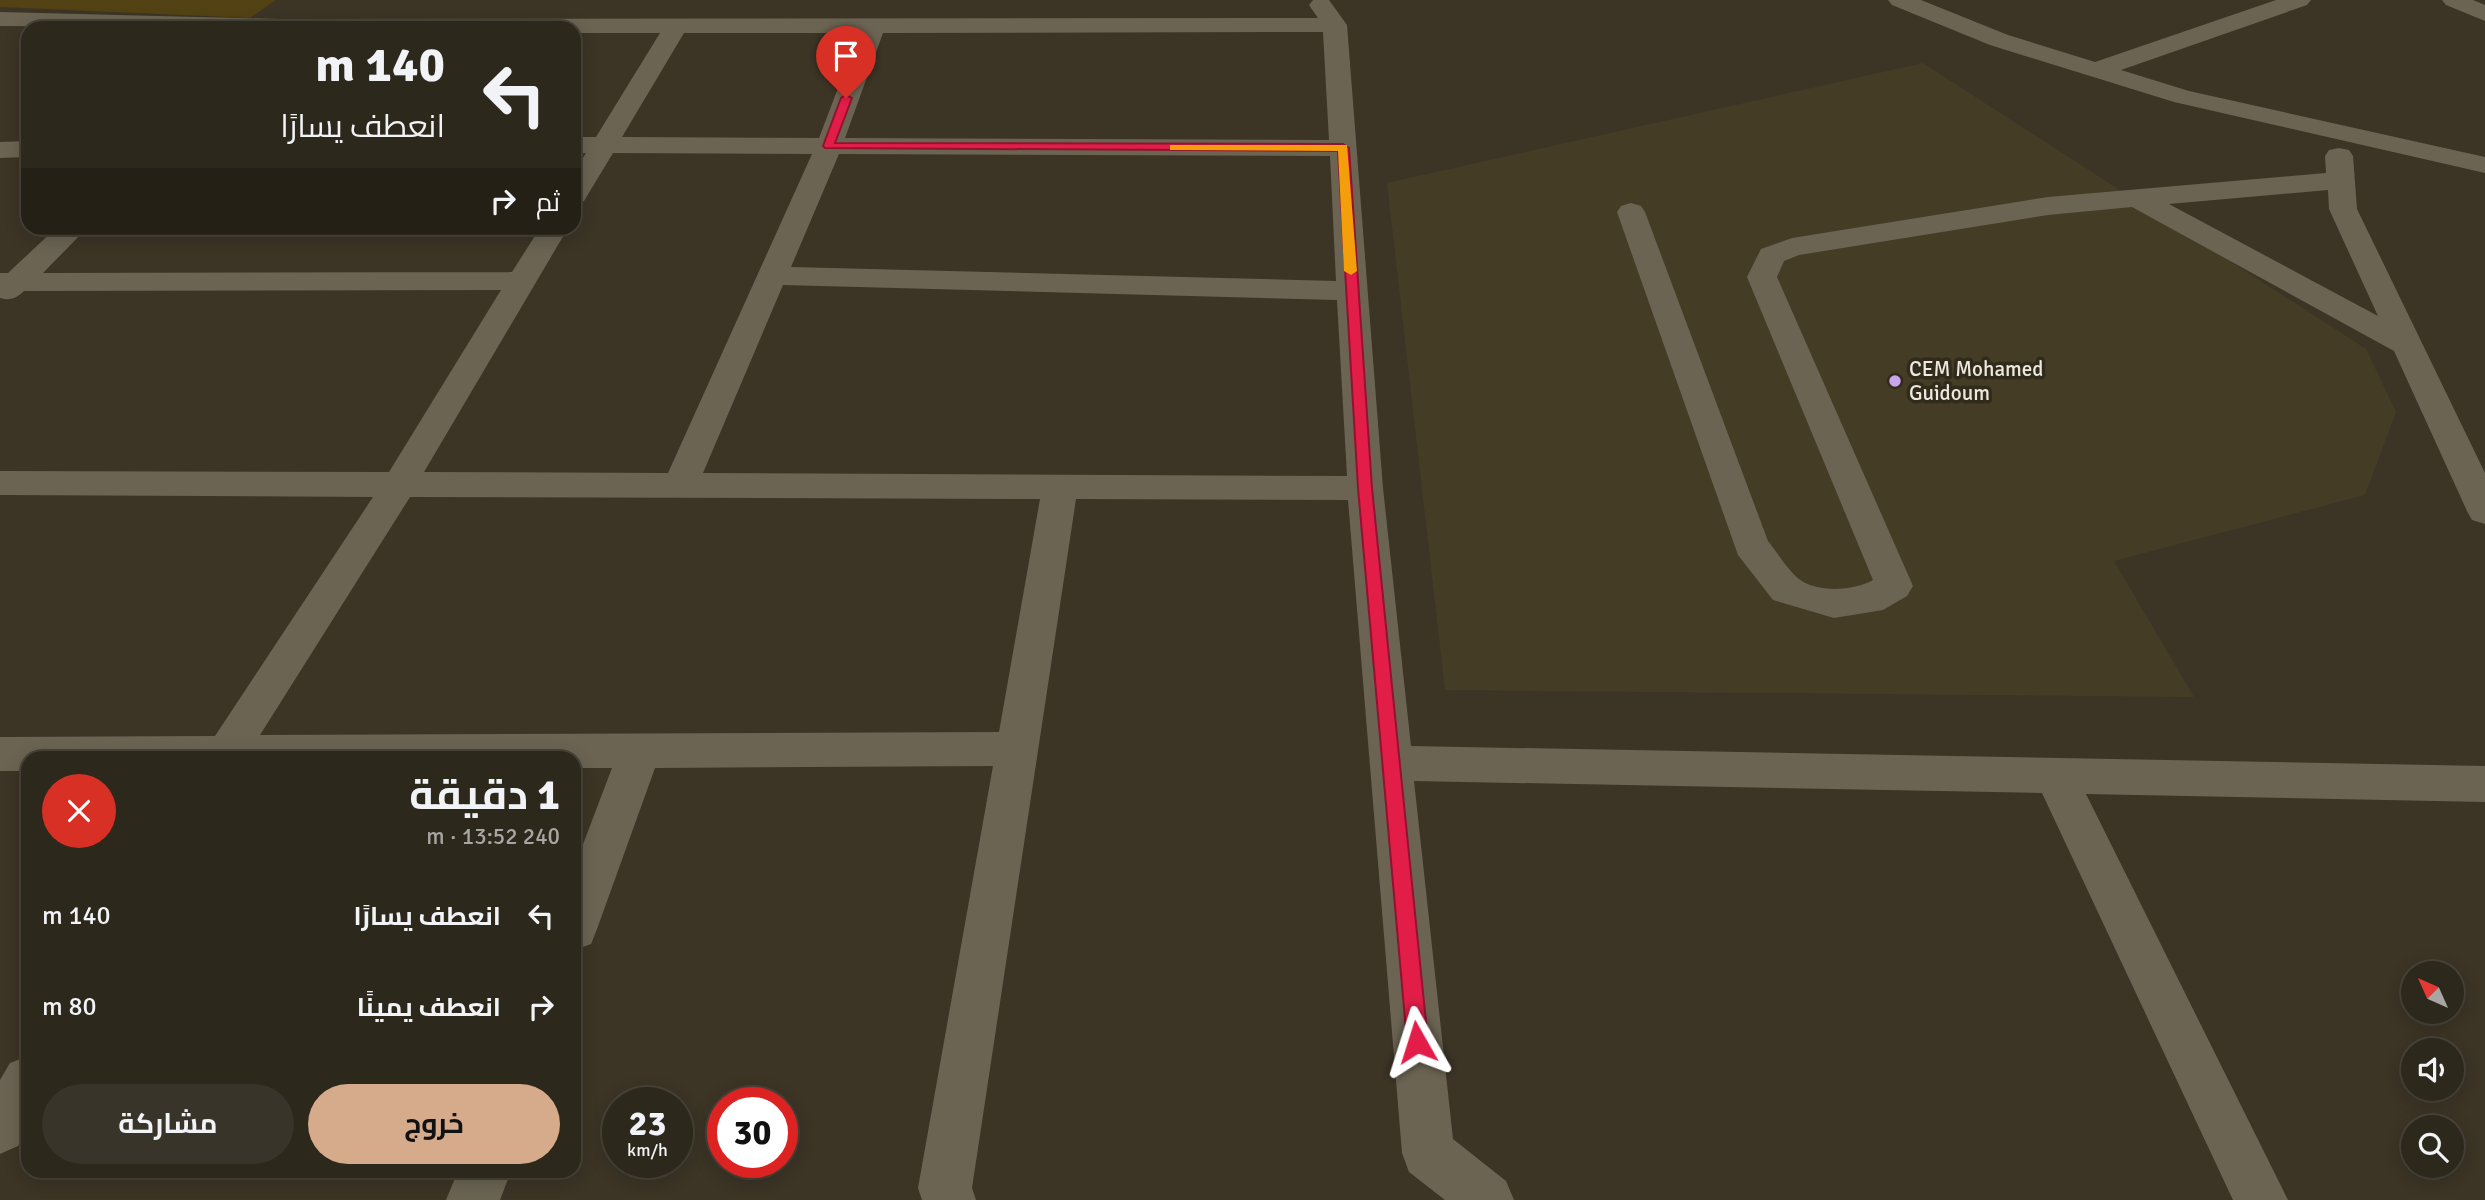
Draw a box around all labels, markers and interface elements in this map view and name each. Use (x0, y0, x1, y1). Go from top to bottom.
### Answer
pin (816, 26, 876, 98)
text: 140 m (315, 35, 445, 95)
icon: arrive (827, 37, 865, 75)
icon: left (469, 49, 560, 140)
text: انعطف يسارًا (280, 107, 445, 146)
icon: right (484, 182, 522, 220)
text: ثم (536, 187, 560, 219)
place label: CEM Mohamed Guidoum (1909, 356, 2043, 406)
marker: CEM Mohamed Guidoum (1887, 373, 1903, 389)
text: 1 دقيقة (409, 770, 560, 821)
button: close (42, 774, 116, 848)
text: 240 m · 13:52 (426, 822, 560, 851)
icon: left (522, 897, 560, 935)
text: 140 m (42, 900, 111, 932)
text: انعطف يسارًا (353, 901, 501, 933)
north arrow (2401, 961, 2464, 1024)
map controls (2401, 961, 2464, 1178)
icon: right (522, 988, 560, 1026)
text: 80 m (42, 991, 97, 1023)
text: انعطف يمينًا (357, 992, 501, 1024)
position arrow (1380, 1005, 1454, 1079)
button: sound (2401, 1038, 2464, 1101)
button: مشاركة (42, 1084, 294, 1164)
button: خروج (308, 1084, 560, 1164)
speed limit sign: 30 (707, 1087, 798, 1178)
text: 23 (629, 1102, 666, 1145)
button: search (2401, 1115, 2464, 1178)
text: km/h (627, 1139, 668, 1161)

